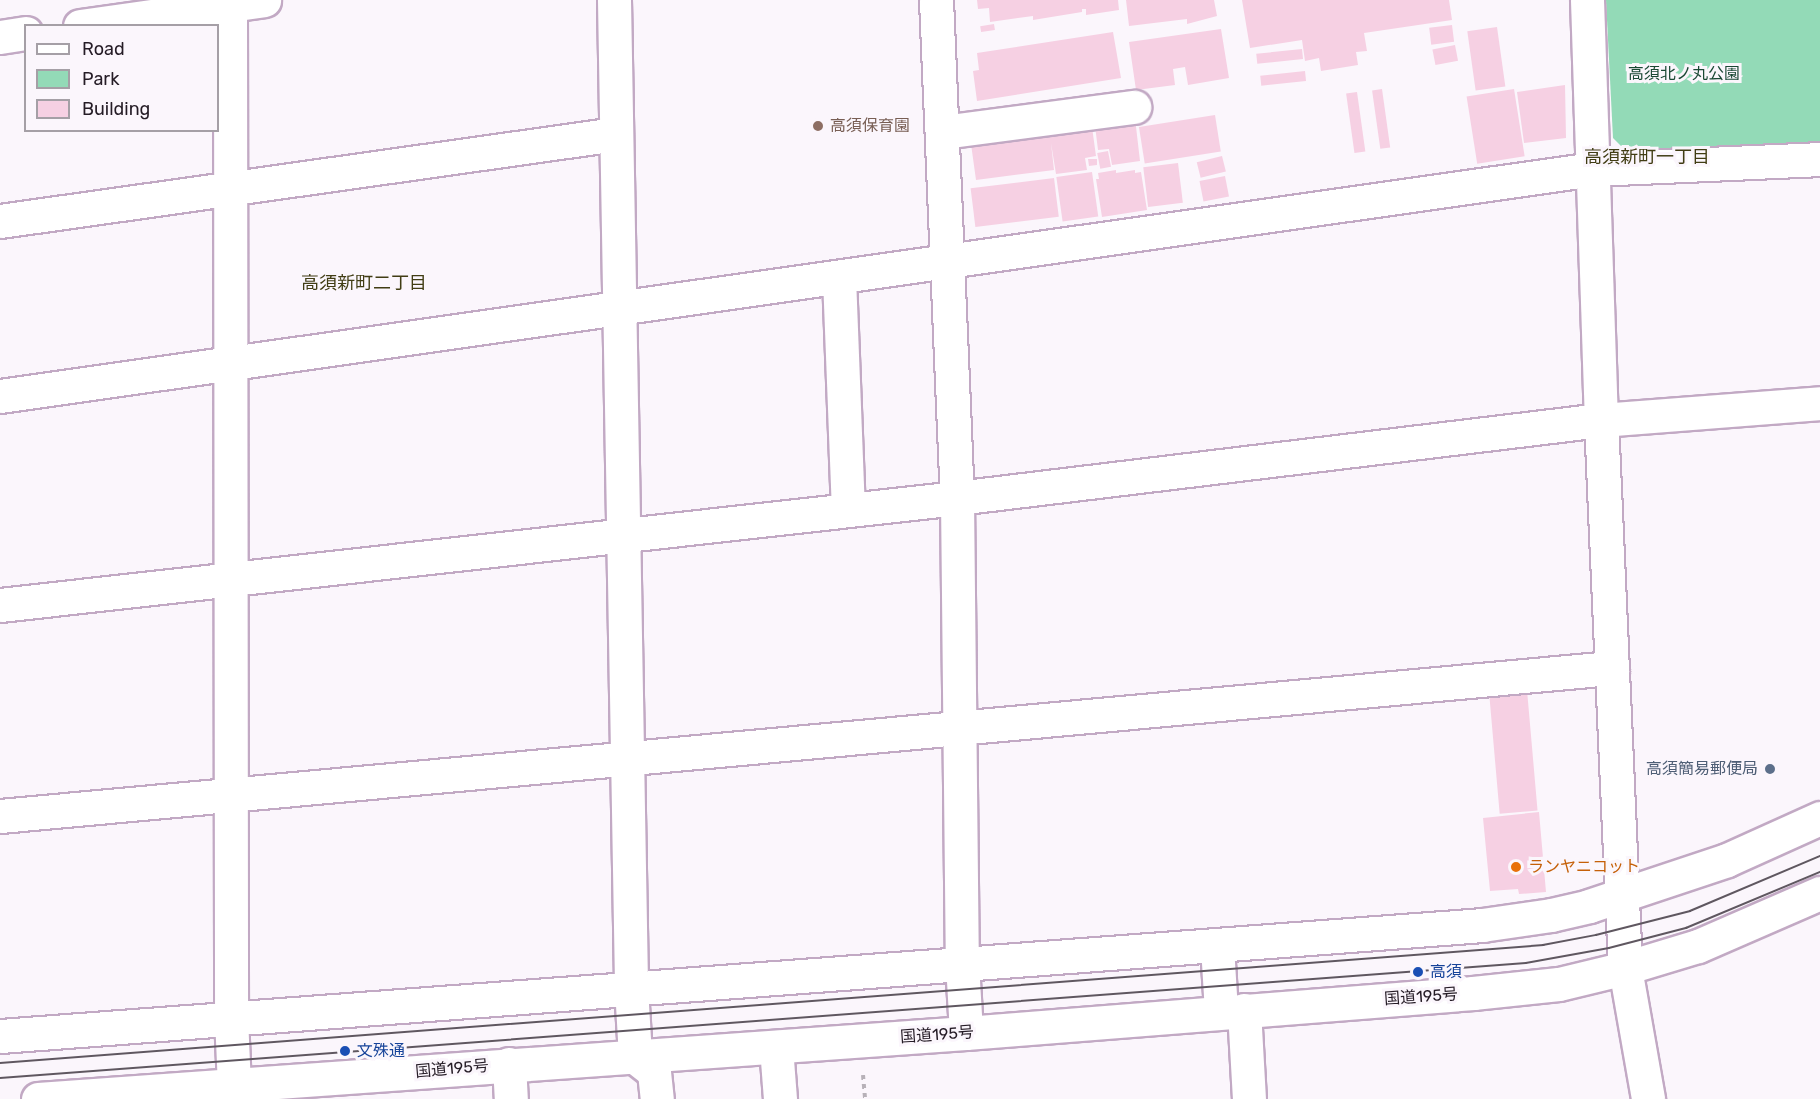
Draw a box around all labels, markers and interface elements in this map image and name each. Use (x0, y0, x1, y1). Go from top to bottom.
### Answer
legend (24, 24, 219, 132)
text: Road (82, 38, 125, 60)
park label: 高須北ノ丸公園 (1628, 64, 1740, 84)
text: Park (82, 68, 119, 90)
text: Building (82, 98, 150, 120)
place label: 高須保育園 (830, 116, 910, 136)
marker: 高須保育園 (811, 119, 825, 133)
district label: 高須新町一丁目 (1584, 146, 1710, 168)
district label: 高須新町二丁目 (301, 272, 427, 294)
place label: 高須簡易郵便局 (1646, 759, 1758, 779)
marker: 高須簡易郵便局 (1763, 762, 1777, 776)
place label: ランヤニコット (1528, 857, 1640, 877)
marker: ランヤニコット (1509, 860, 1523, 874)
place label: 高須 (1430, 962, 1462, 982)
marker: 高須 (1411, 965, 1425, 979)
street label: 国道195号 (1384, 985, 1458, 1009)
street label: 国道195号 (900, 1023, 974, 1047)
place label: 文殊通 (357, 1041, 405, 1061)
marker: 文殊通 (338, 1044, 352, 1058)
street label: 国道195号 (414, 1056, 490, 1082)

